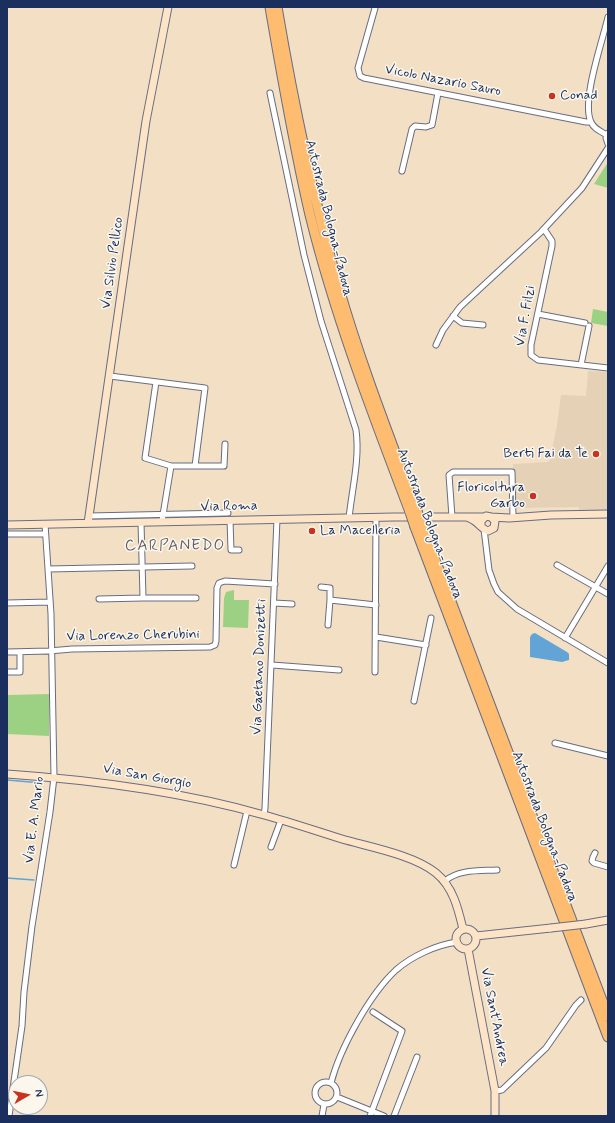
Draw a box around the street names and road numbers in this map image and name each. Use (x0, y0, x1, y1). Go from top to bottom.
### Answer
street label: Vicolo Nazario Sauro (384, 62, 502, 100)
street label: Autostrada Bologna-Padova (300, 138, 356, 298)
street label: Via Silvio Pellico (98, 216, 128, 310)
street label: Via F. Filzi (512, 284, 540, 348)
street label: Autostrada Bologna-Padova (392, 446, 466, 602)
street label: Via Roma (200, 498, 258, 516)
street label: Via Gaetano Donizetti (249, 599, 271, 735)
street label: Via Lorenzo Cherubini (66, 626, 200, 646)
street label: Autostrada Bologna-Padova (507, 749, 581, 905)
street label: Via San Giorgio (101, 761, 193, 793)
street label: Via E. A. Mario (21, 776, 49, 864)
street label: Via Sant'Andrea (476, 966, 512, 1068)

